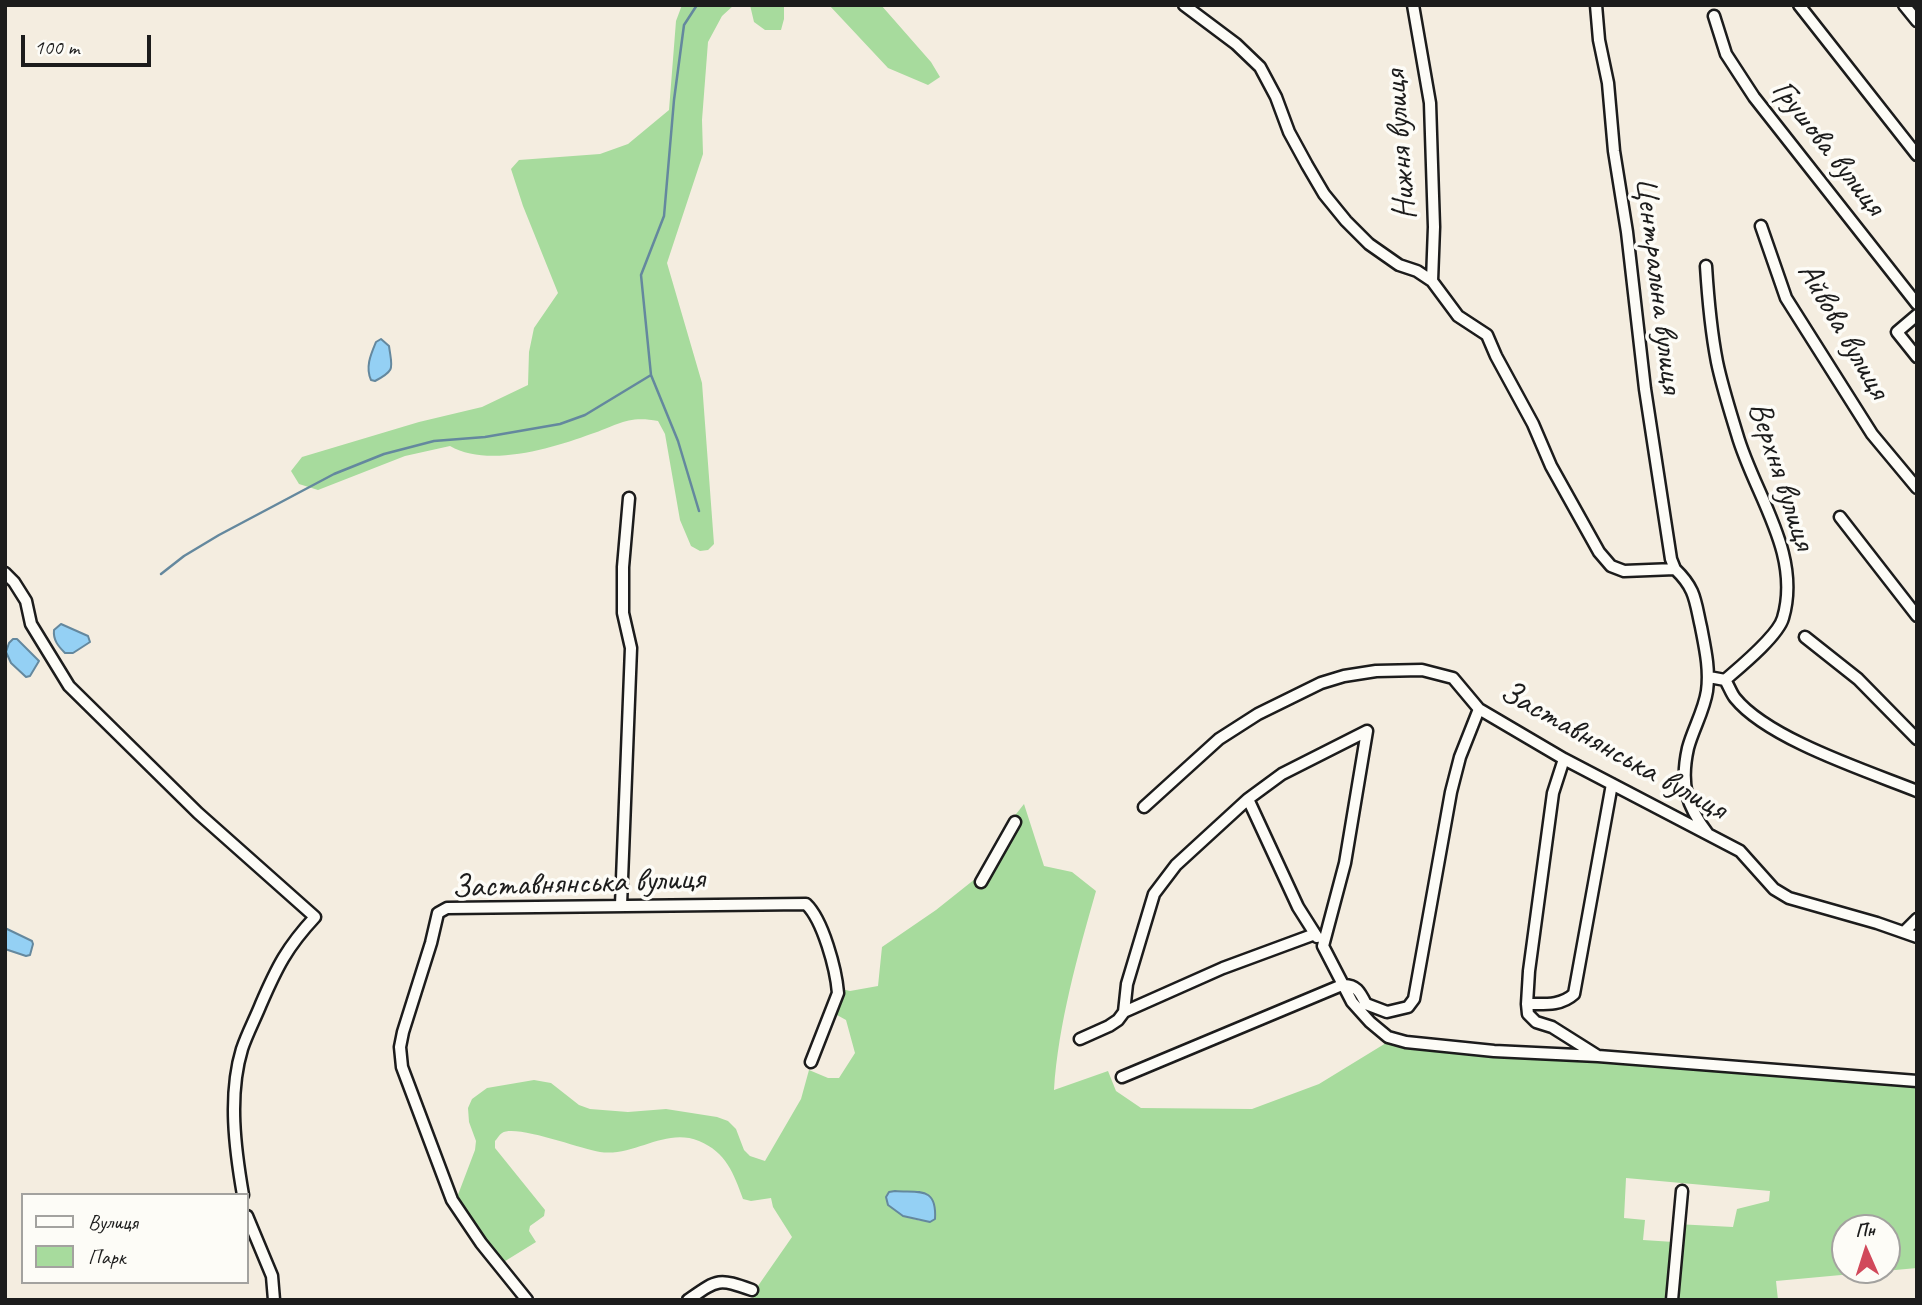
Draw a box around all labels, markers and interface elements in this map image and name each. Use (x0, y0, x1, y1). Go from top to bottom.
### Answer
scale bar (24, 21, 154, 65)
text: 100 m (34, 34, 79, 60)
street label: Нижня вулиця (1376, 69, 1426, 221)
street label: Грушова вулиця (1762, 72, 1894, 224)
street label: Центральна вулиця (1625, 175, 1691, 395)
street label: Айвова вулиця (1788, 256, 1898, 406)
street label: Верхня вулиця (1738, 397, 1824, 555)
street label: Заставнянська вулиця (1493, 672, 1733, 830)
street label: Заставнянська вулиця (451, 860, 705, 908)
legend (21, 1193, 248, 1284)
text: Вулиця (88, 1209, 138, 1235)
north arrow (1831, 1214, 1901, 1284)
text: Пн (1854, 1218, 1876, 1243)
text: Парк (88, 1244, 125, 1270)

